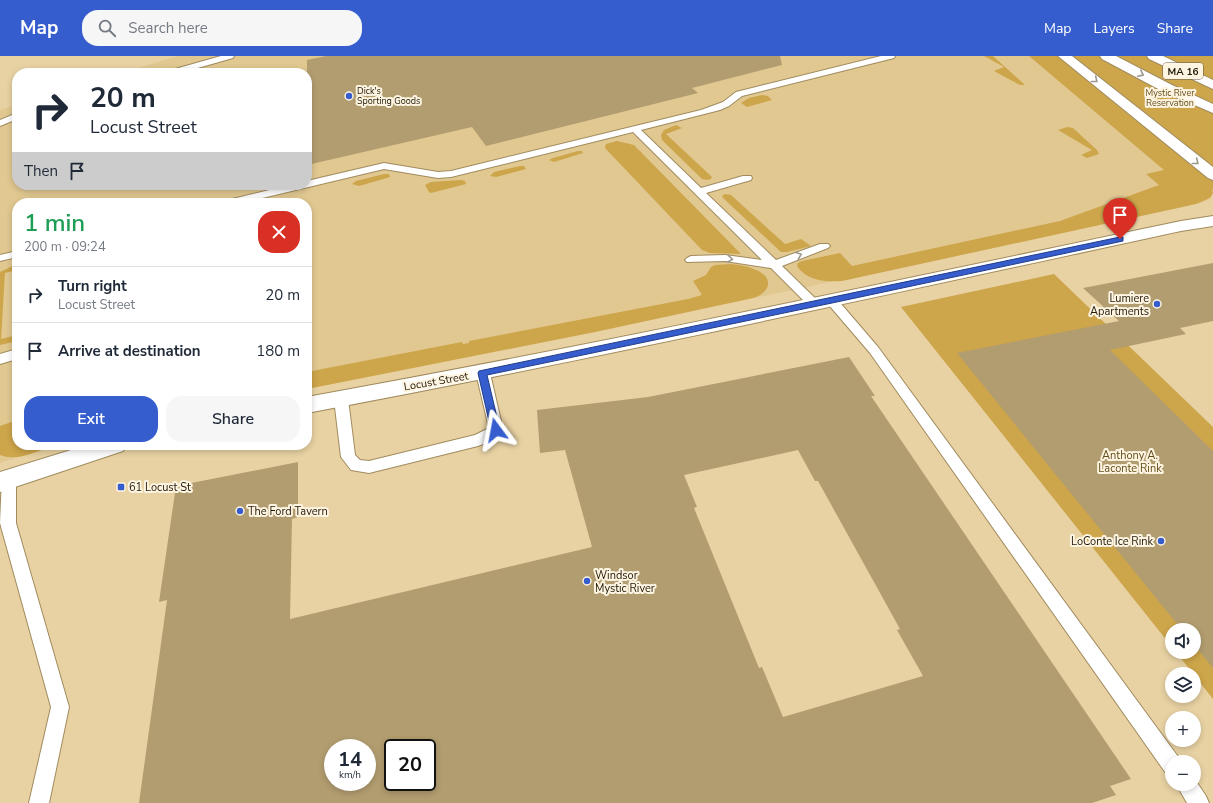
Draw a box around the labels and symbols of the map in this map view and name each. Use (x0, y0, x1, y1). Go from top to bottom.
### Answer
road number: MA 16 (1163, 63, 1203, 79)
one-way arrow (1136, 70, 1144, 77)
one-way arrow (1090, 76, 1097, 83)
place label: Dick's Sporting Goods (357, 85, 420, 107)
park label: Mystic River Reservation (1146, 87, 1195, 109)
marker: Dick's Sporting Goods (344, 91, 354, 101)
one-way arrow (1192, 157, 1199, 164)
pin (1103, 198, 1137, 239)
one-way arrow (795, 252, 802, 260)
one-way arrow (727, 254, 733, 263)
place label: Lumiere Apartments (1090, 291, 1149, 319)
marker: Lumiere Apartments (1152, 299, 1162, 309)
street label: Locust Street (403, 368, 470, 395)
position arrow (475, 409, 517, 451)
park label: Anthony A. Laconte Rink (1098, 448, 1162, 476)
place label: 61 Locust St (129, 480, 191, 495)
marker: 61 Locust St (116, 482, 126, 492)
place label: The Ford Tavern (248, 504, 328, 519)
marker: The Ford Tavern (235, 506, 245, 516)
place label: LoConte Ice Rink (1071, 534, 1153, 549)
marker: LoConte Ice Rink (1156, 536, 1166, 546)
place label: Windsor Mystic River (595, 568, 655, 596)
marker: Windsor Mystic River (582, 576, 592, 586)
speed limit sign: 20 (384, 739, 436, 791)

